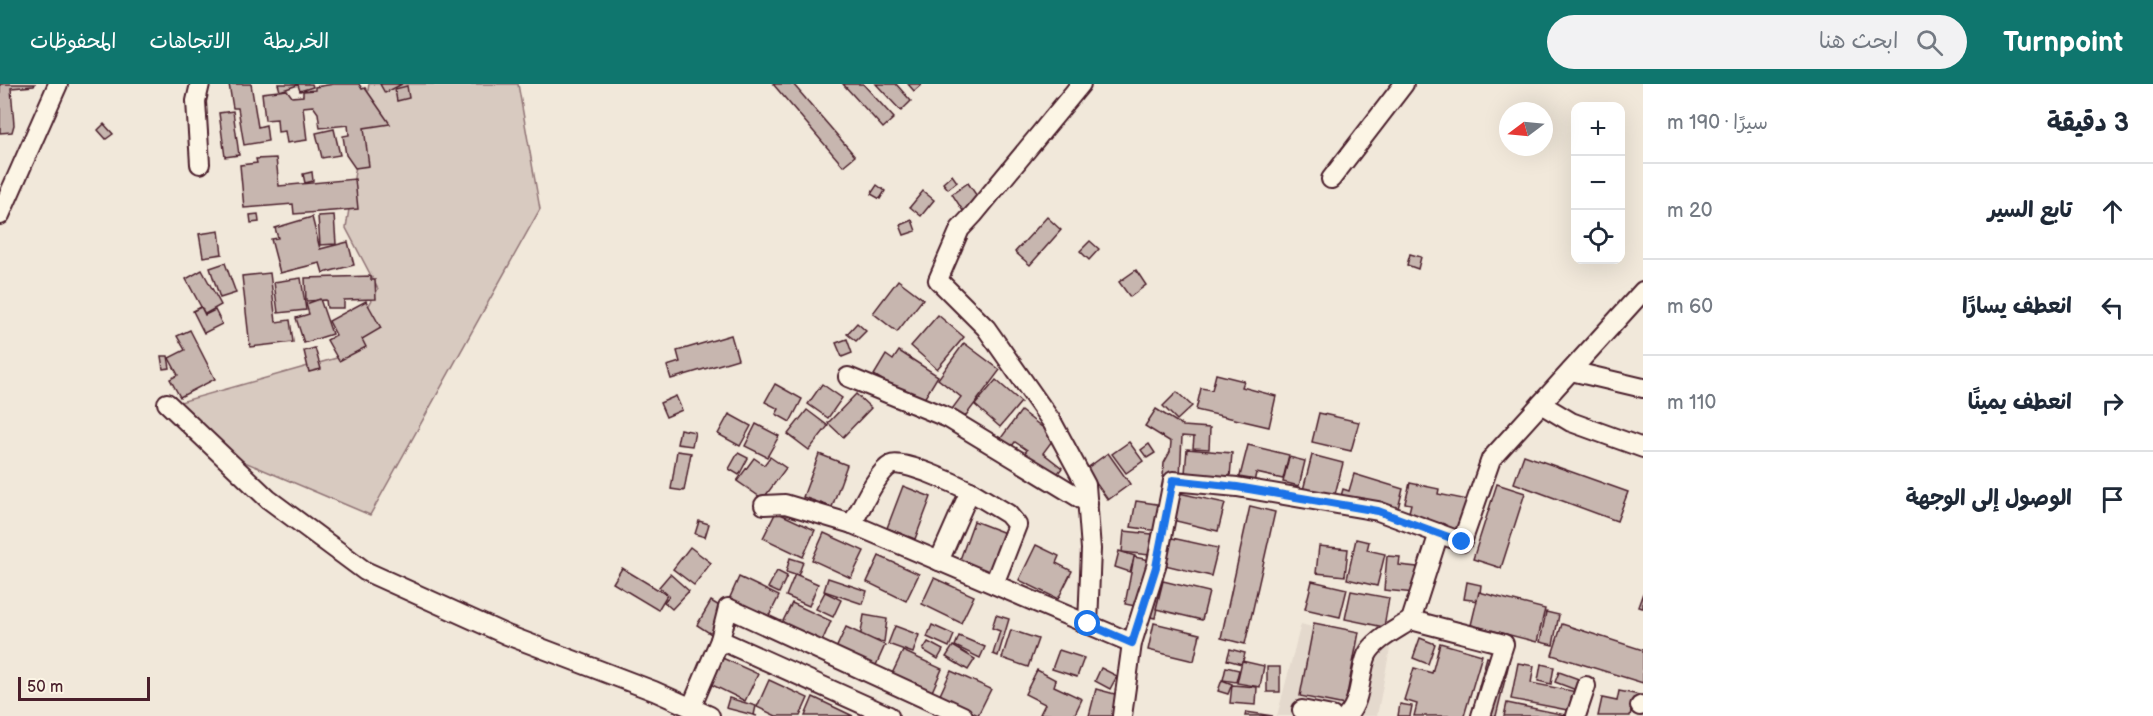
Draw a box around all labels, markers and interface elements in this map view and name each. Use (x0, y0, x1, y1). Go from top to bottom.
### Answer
search box (1547, 15, 1967, 69)
icon: search (1913, 26, 1946, 59)
text: Turnpoint (2003, 26, 2123, 59)
text: ابحث هنا (1819, 28, 1898, 55)
text: المحفوظات (30, 29, 116, 54)
text: الاتجاهات (149, 29, 231, 54)
text: الخريطة (264, 29, 329, 54)
north arrow (1499, 102, 1553, 156)
map controls (1571, 102, 1625, 264)
button: + (1571, 102, 1625, 156)
text: 3 دقيقة (2047, 108, 2129, 139)
text: سيرًا · 190 m (1667, 111, 1768, 135)
button: − (1571, 156, 1625, 210)
icon: ahead (2096, 195, 2129, 228)
text: تابع السير (1988, 197, 2072, 224)
text: 20 m (1667, 199, 1713, 223)
button: locate (1571, 210, 1625, 264)
icon: left (2096, 291, 2129, 324)
text: انعطف يسارًا (1962, 293, 2072, 320)
text: 60 m (1667, 295, 1713, 319)
icon: right (2096, 387, 2129, 420)
text: انعطف يمينًا (1968, 389, 2072, 416)
text: 110 m (1667, 391, 1716, 415)
icon: arrive (2096, 483, 2129, 516)
text: الوصول إلى الوجهة (1905, 485, 2072, 512)
route end (1448, 528, 1474, 554)
route start (1074, 610, 1100, 636)
scale bar (18, 674, 150, 702)
text: 50 m (27, 678, 63, 697)

